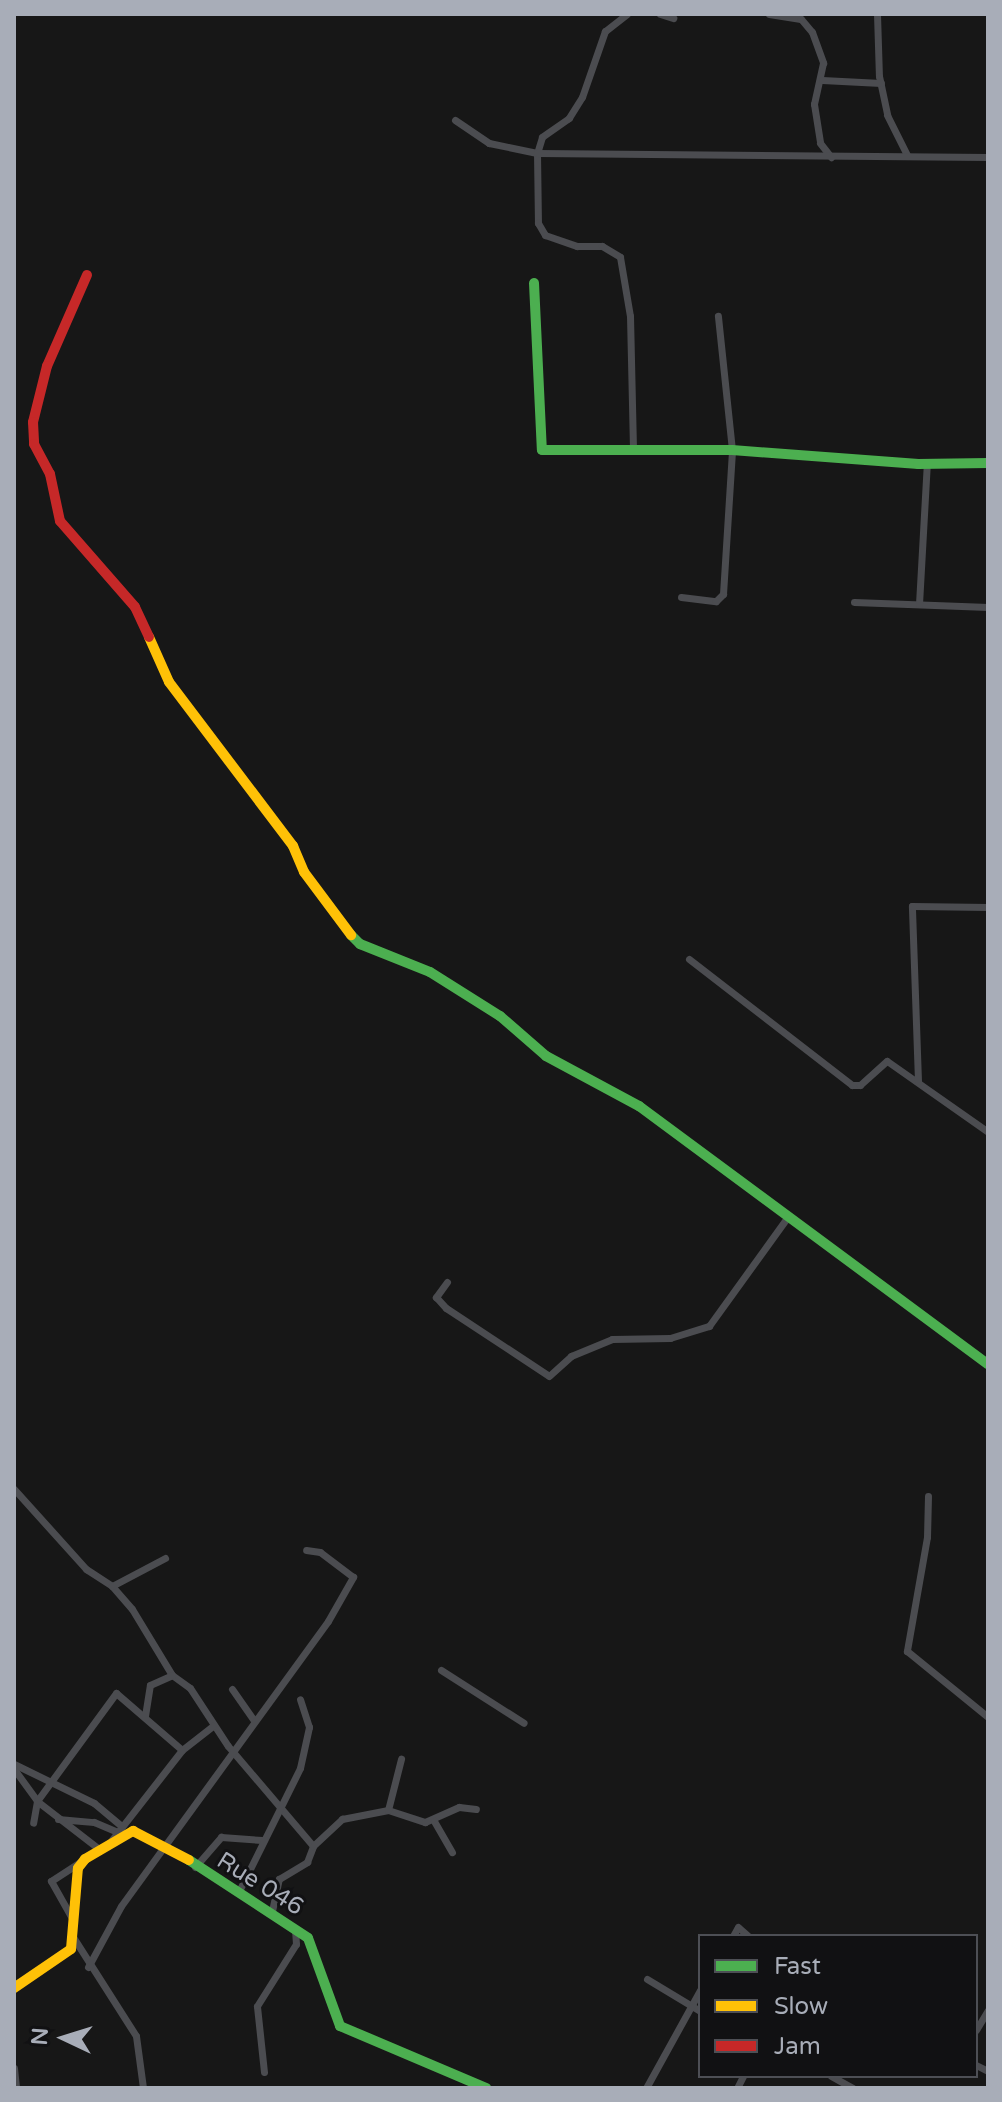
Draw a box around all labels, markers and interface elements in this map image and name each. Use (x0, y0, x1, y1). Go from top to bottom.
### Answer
street label: Rue 046 (211, 1846, 309, 1922)
legend (698, 1934, 978, 2078)
text: Fast (774, 1952, 821, 1981)
text: Slow (774, 1992, 828, 2021)
north arrow (24, 1998, 104, 2078)
text: N (26, 2027, 54, 2046)
text: Jam (774, 2032, 821, 2061)

